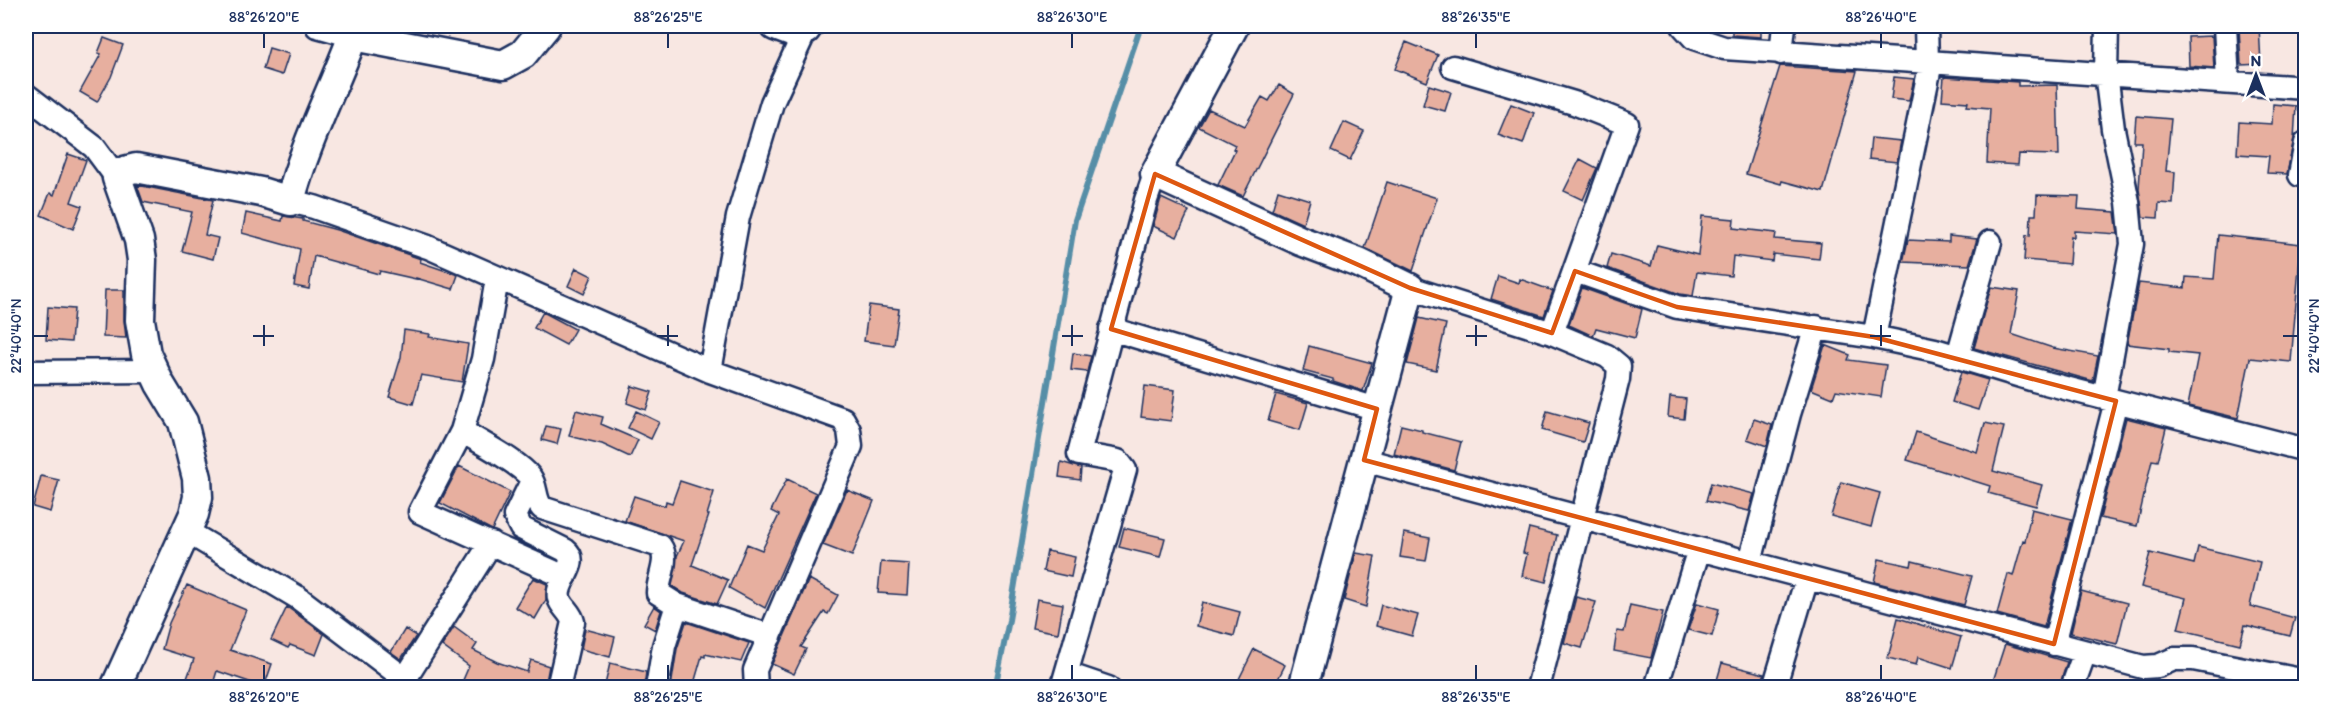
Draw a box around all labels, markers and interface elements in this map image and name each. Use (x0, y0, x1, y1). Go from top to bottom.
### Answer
text: 88°26'20"E (229, 8, 299, 26)
text: 88°26'25"E (633, 8, 703, 26)
text: 88°26'30"E (1037, 8, 1107, 26)
text: 88°26'35"E (1441, 8, 1511, 26)
text: 88°26'40"E (1845, 8, 1917, 26)
north arrow (2226, 45, 2286, 105)
text: N (2251, 51, 2261, 70)
text: 22°40'40"N (7, 298, 25, 374)
text: 22°40'40"N (2305, 298, 2323, 374)
text: 88°26'20"E (229, 688, 299, 706)
text: 88°26'25"E (633, 688, 703, 706)
text: 88°26'30"E (1037, 688, 1107, 706)
text: 88°26'35"E (1441, 688, 1511, 706)
text: 88°26'40"E (1845, 688, 1917, 706)

